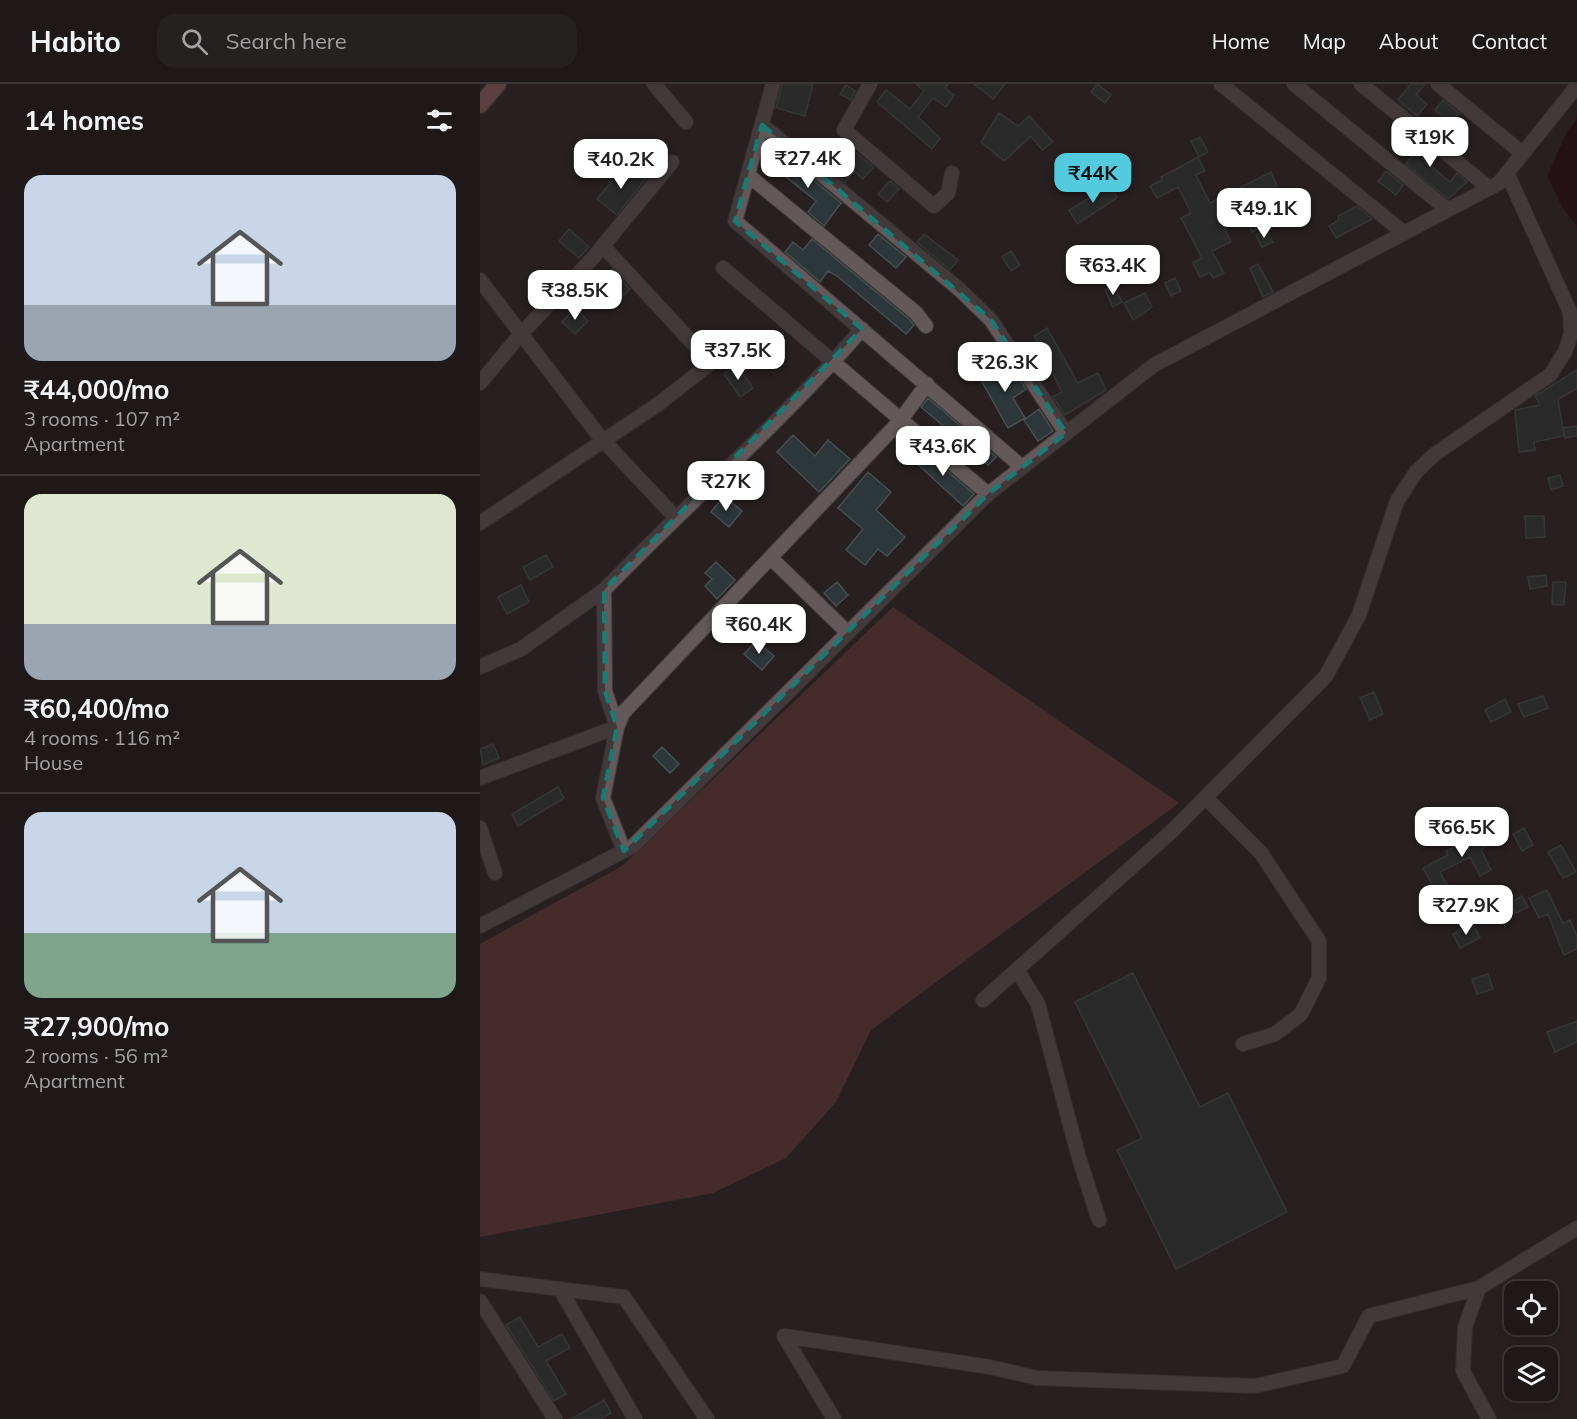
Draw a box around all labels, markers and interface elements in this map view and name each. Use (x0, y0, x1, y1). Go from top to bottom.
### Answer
search box (157, 14, 577, 68)
text: Habito (30, 24, 121, 59)
icon: search (178, 25, 211, 58)
text: Search here (226, 27, 347, 55)
text: Home (1212, 28, 1270, 54)
text: Map (1303, 28, 1346, 54)
text: About (1379, 28, 1438, 54)
text: Contact (1471, 28, 1547, 54)
text: 14 homes (24, 104, 144, 137)
icon: filters (423, 104, 456, 137)
pin: ₹19K (1394, 117, 1466, 168)
text: ₹19K (1405, 124, 1455, 149)
pin: ₹27.4K (759, 138, 857, 189)
pin: ₹40.2K (572, 139, 670, 190)
text: ₹27.4K (775, 145, 841, 170)
text: ₹40.2K (588, 146, 654, 171)
pin: ₹44K (1057, 153, 1129, 204)
text: ₹44K (1068, 160, 1118, 185)
pin: ₹49.1K (1215, 188, 1313, 239)
text: ₹49.1K (1231, 195, 1297, 220)
icon: home (186, 214, 294, 322)
pin: ₹63.4K (1064, 245, 1162, 296)
text: ₹63.4K (1080, 252, 1146, 277)
pin: ₹38.5K (526, 270, 624, 321)
text: ₹38.5K (542, 277, 608, 302)
pin: ₹37.5K (689, 330, 787, 381)
text: ₹37.5K (705, 337, 771, 362)
pin: ₹26.3K (956, 342, 1054, 393)
text: ₹26.3K (972, 349, 1038, 374)
text: ₹44,000/mo (24, 373, 169, 406)
text: 3 rooms · 107 m² (24, 406, 180, 431)
pin: ₹43.6K (894, 426, 992, 477)
text: Apartment (24, 431, 125, 456)
text: ₹43.6K (910, 433, 976, 458)
pin: ₹27K (690, 461, 762, 512)
text: ₹27K (701, 468, 751, 493)
icon: home (186, 533, 294, 641)
pin: ₹60.4K (710, 604, 808, 655)
text: ₹60.4K (726, 611, 792, 636)
text: ₹60,400/mo (24, 692, 169, 725)
text: 4 rooms · 116 m² (24, 725, 180, 750)
text: House (24, 750, 83, 775)
pin: ₹66.5K (1413, 807, 1511, 858)
text: ₹66.5K (1429, 814, 1495, 839)
icon: home (186, 851, 294, 959)
pin: ₹27.9K (1417, 885, 1515, 936)
text: ₹27.9K (1433, 892, 1499, 917)
text: ₹27,900/mo (24, 1010, 169, 1043)
text: 2 rooms · 56 m² (24, 1043, 168, 1068)
text: Apartment (24, 1068, 125, 1093)
map controls (1504, 1281, 1558, 1401)
button: locate (1504, 1281, 1558, 1335)
button: layers (1504, 1347, 1558, 1401)

